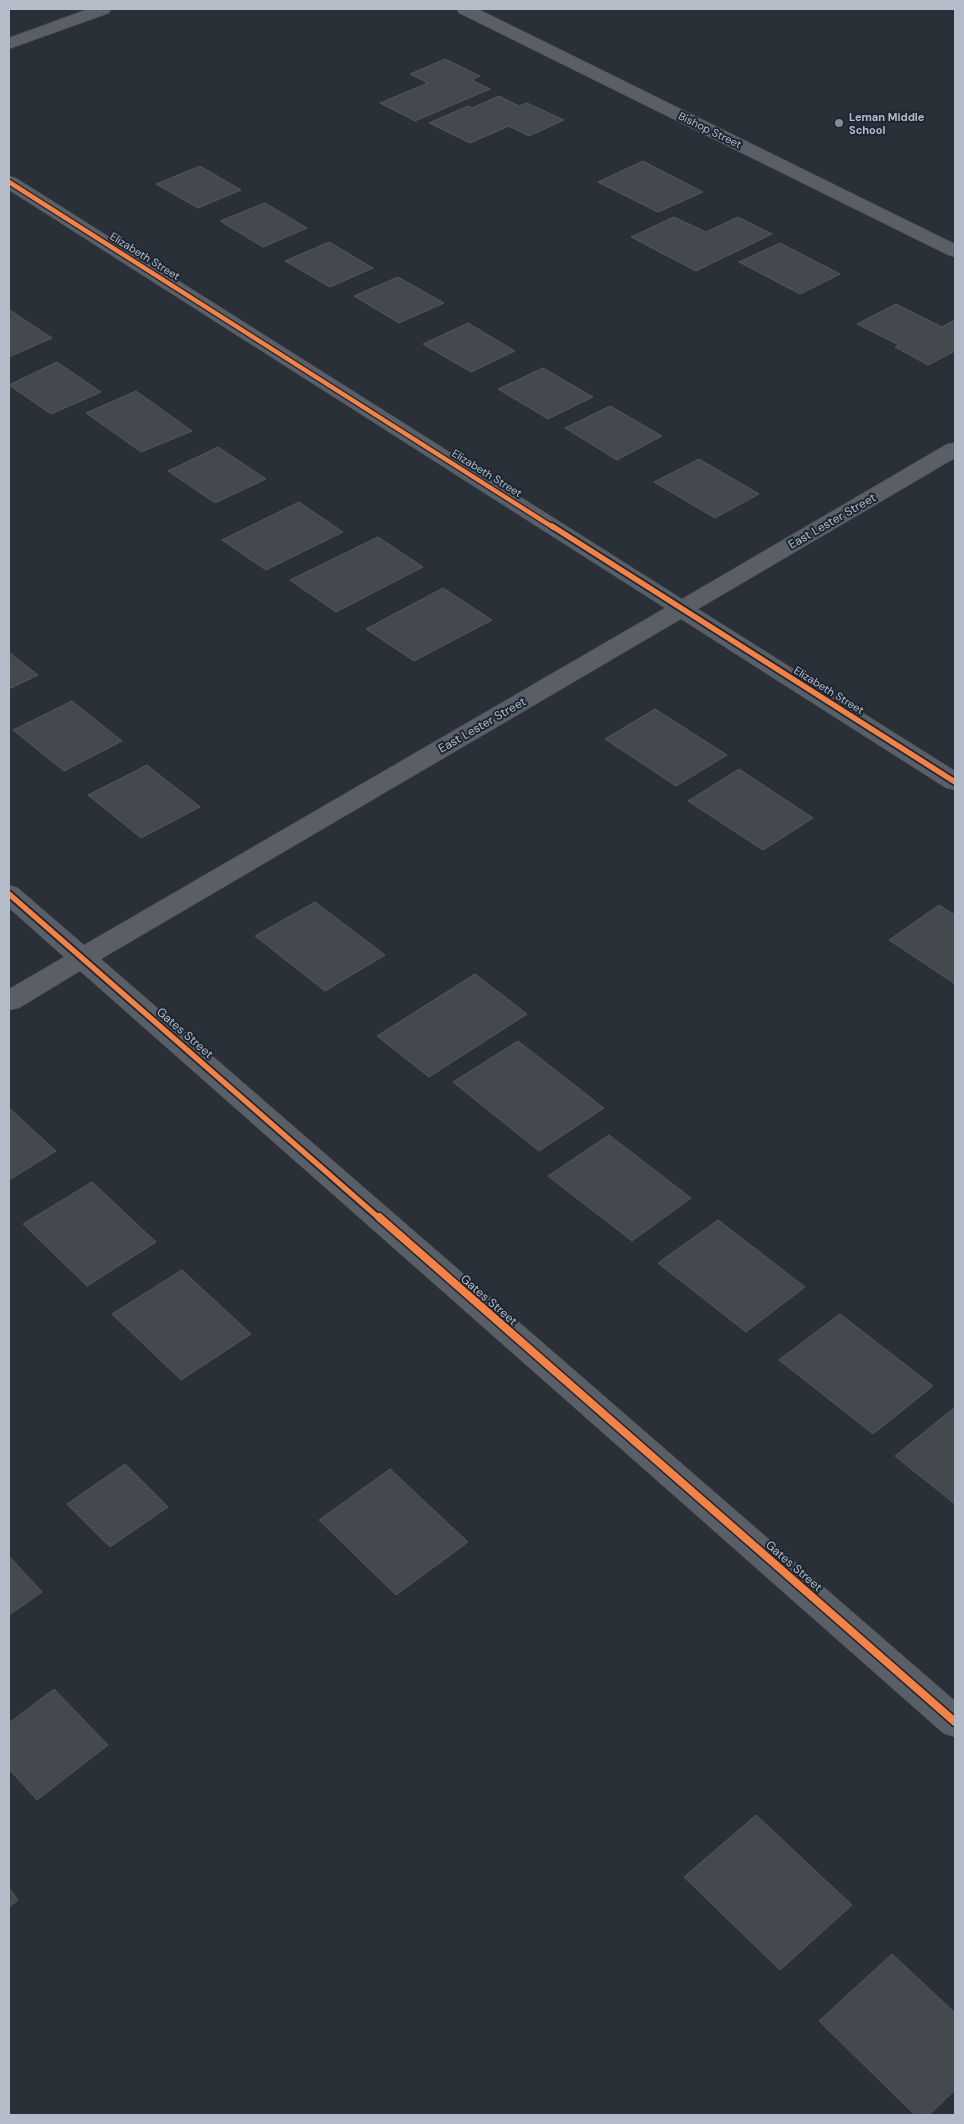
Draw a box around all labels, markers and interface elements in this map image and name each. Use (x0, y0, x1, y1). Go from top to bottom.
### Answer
street label: Bishop Street (676, 109, 744, 151)
place label: Leman Middle School (849, 110, 925, 137)
marker: Leman Middle School (833, 117, 845, 129)
street label: Elizabeth Street (107, 229, 183, 283)
street label: Elizabeth Street (449, 446, 525, 500)
street label: East Lester Street (785, 489, 879, 553)
street label: Elizabeth Street (791, 663, 867, 717)
street label: East Lester Street (435, 693, 529, 757)
street label: Gates Street (153, 1004, 217, 1062)
street label: Gates Street (457, 1271, 521, 1329)
street label: Gates Street (762, 1537, 826, 1595)

